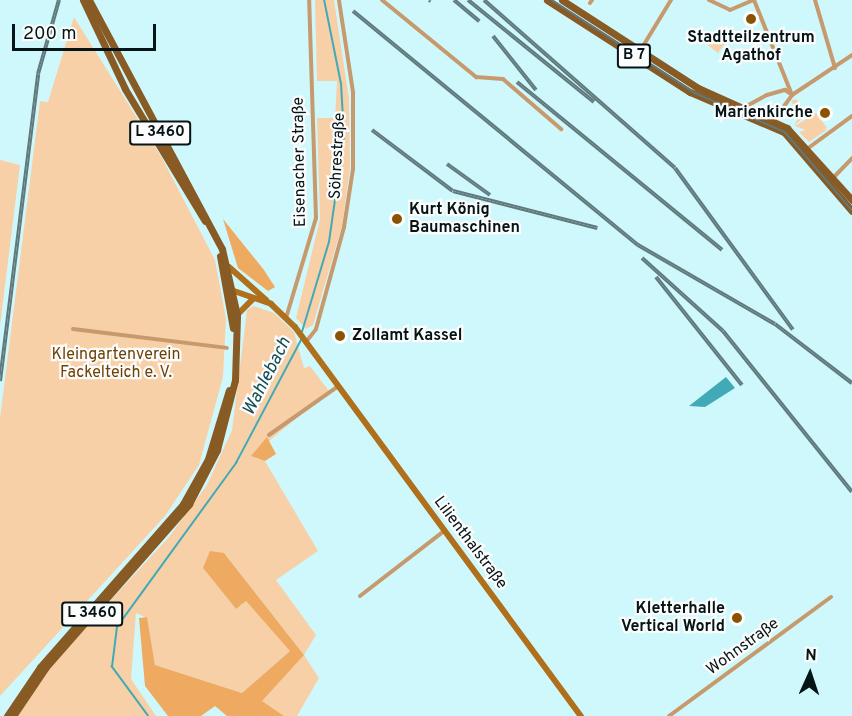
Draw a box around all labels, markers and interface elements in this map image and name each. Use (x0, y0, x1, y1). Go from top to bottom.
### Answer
scale bar (15, 12, 159, 50)
marker: Stadtteilzentrum Agathof (744, 12, 758, 26)
text: 200 m (23, 23, 76, 46)
place label: Stadtteilzentrum Agathof (687, 28, 815, 66)
road number: B 7 (616, 44, 652, 68)
street label: Eisenacher Straße (289, 97, 311, 227)
place label: Marienkirche (715, 103, 813, 123)
marker: Marienkirche (818, 106, 832, 120)
street label: Söhrestraße (326, 112, 350, 200)
road number: L 3460 (128, 121, 192, 145)
place label: Kurt König Baumaschinen (409, 200, 520, 238)
marker: Kurt König Baumaschinen (390, 212, 404, 226)
place label: Zollamt Kassel (352, 326, 462, 346)
marker: Zollamt Kassel (333, 329, 347, 343)
water label: Wahlebach (239, 334, 297, 420)
park label: Kleingartenverein Fackelteich e. V. (52, 345, 180, 383)
street label: Lilienthalstraße (429, 493, 511, 593)
place label: Kletterhalle Vertical World (621, 599, 725, 637)
road number: L 3460 (60, 602, 124, 626)
marker: Kletterhalle Vertical World (730, 611, 744, 625)
street label: Wohnstraße (703, 614, 783, 680)
north arrow (780, 644, 840, 704)
text: N (805, 646, 817, 666)

